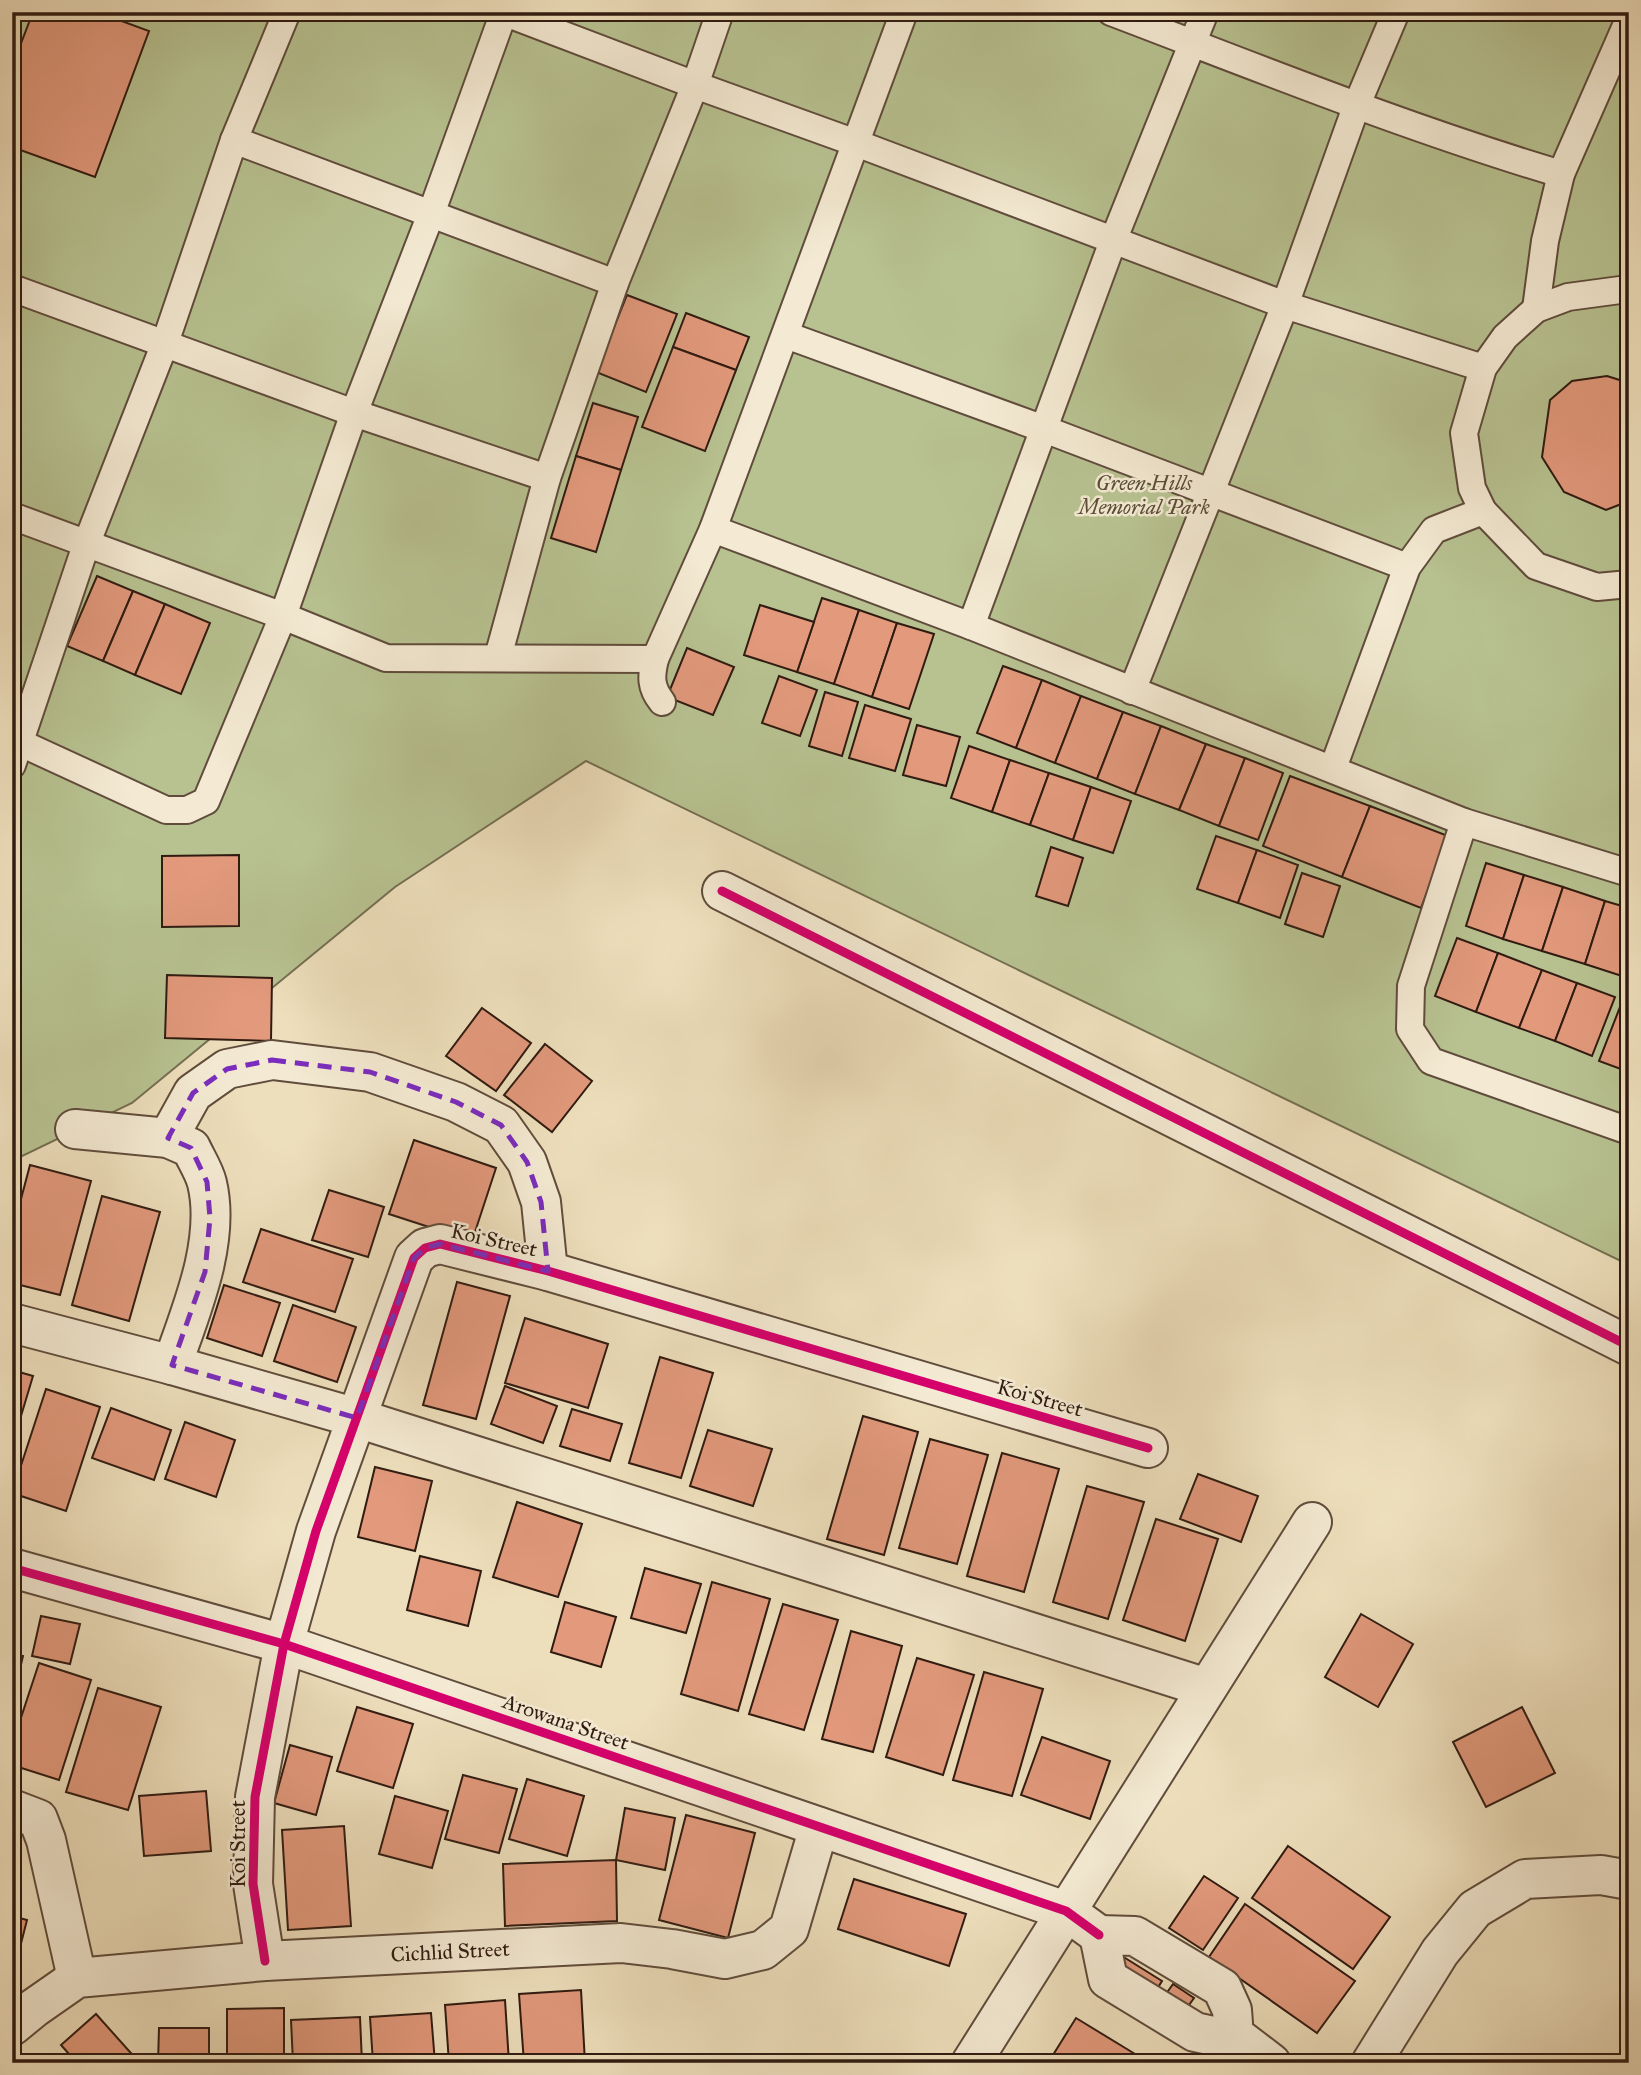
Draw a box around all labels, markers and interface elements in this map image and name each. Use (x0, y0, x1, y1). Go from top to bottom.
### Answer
park label: Green Hills Memorial Park (1076, 470, 1210, 520)
street label: Koi Street (448, 1217, 540, 1263)
street label: Koi Street (994, 1373, 1086, 1423)
street label: Arowana Street (498, 1688, 633, 1756)
street label: Koi Street (225, 1800, 251, 1888)
street label: Cichlid Street (390, 1936, 511, 1968)

